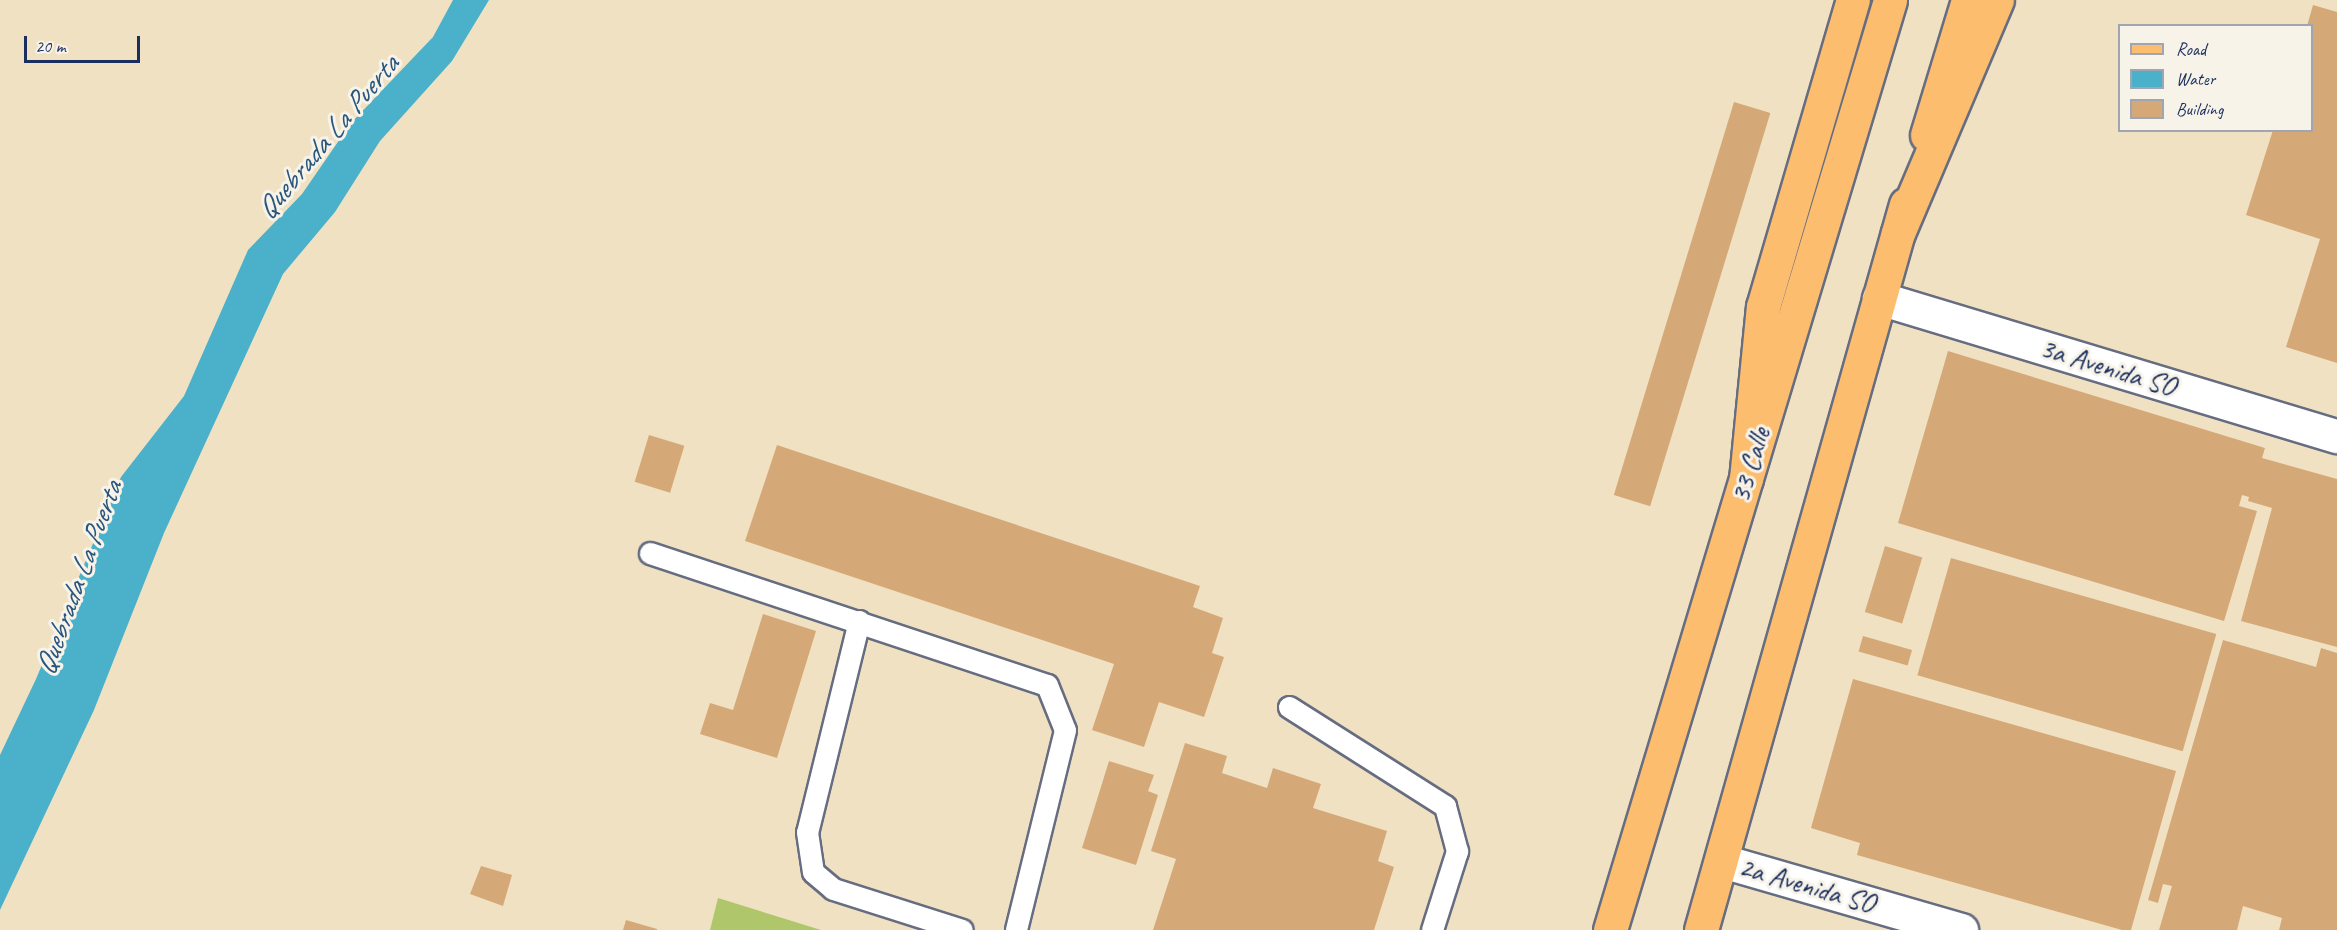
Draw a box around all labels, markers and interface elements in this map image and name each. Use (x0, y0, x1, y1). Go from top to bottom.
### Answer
scale bar (27, 24, 142, 62)
legend (2118, 24, 2313, 132)
text: 20 m (35, 35, 66, 57)
text: Road (2176, 38, 2206, 60)
water label: Quebrada La Puerta (248, 47, 406, 227)
text: Water (2176, 68, 2215, 90)
text: Building (2176, 98, 2223, 120)
street label: 3a Avenida SO (2037, 331, 2179, 403)
street label: 33 Calle (1723, 424, 1777, 506)
water label: Quebrada La Puerta (26, 476, 130, 680)
street label: 2a Avenida SO (1736, 850, 1878, 920)

